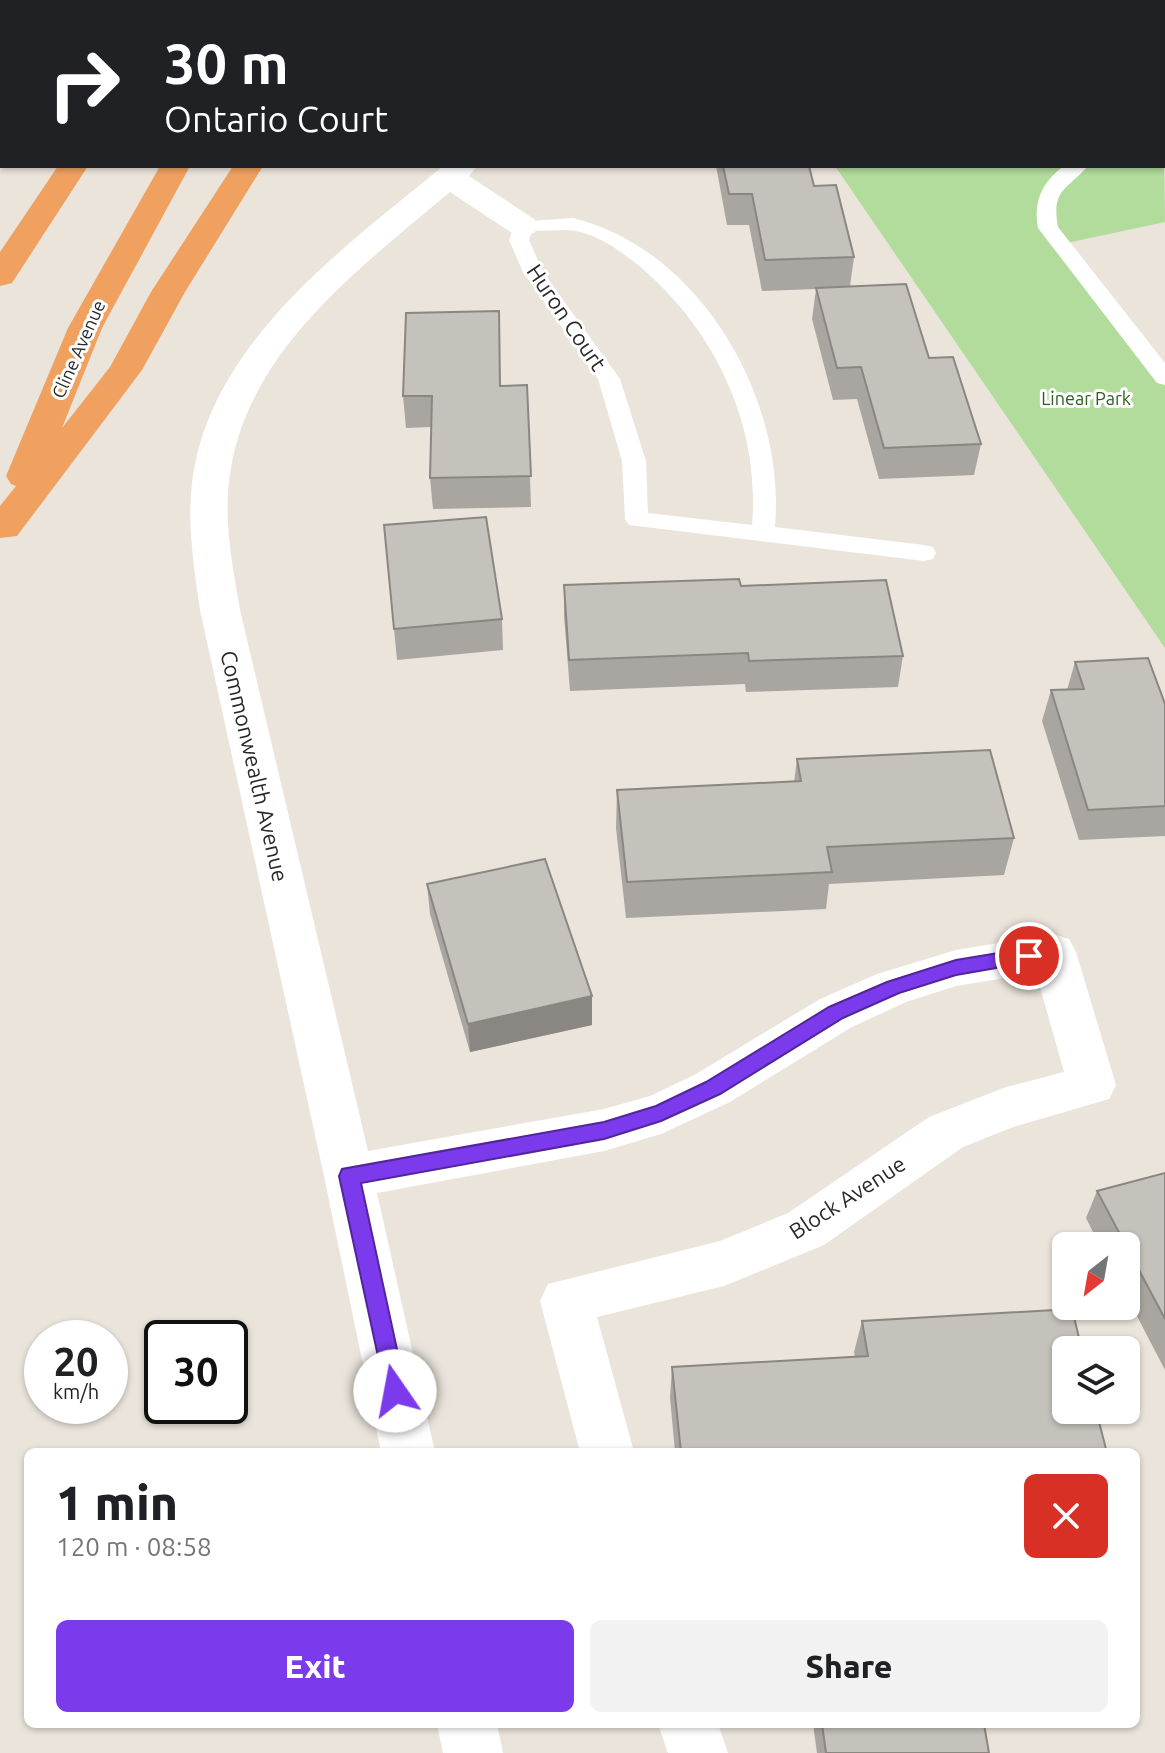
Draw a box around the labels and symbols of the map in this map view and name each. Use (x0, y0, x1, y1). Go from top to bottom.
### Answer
street label: Huron Court (522, 259, 612, 375)
street label: Cline Avenue (47, 297, 109, 401)
park label: Linear Park (1041, 388, 1131, 408)
street label: Commonwealth Avenue (216, 648, 294, 884)
pin (995, 922, 1063, 990)
street label: Block Avenue (784, 1150, 910, 1244)
north arrow (1052, 1232, 1140, 1320)
speed limit sign: 30 (144, 1320, 248, 1424)
position arrow (353, 1349, 437, 1433)

